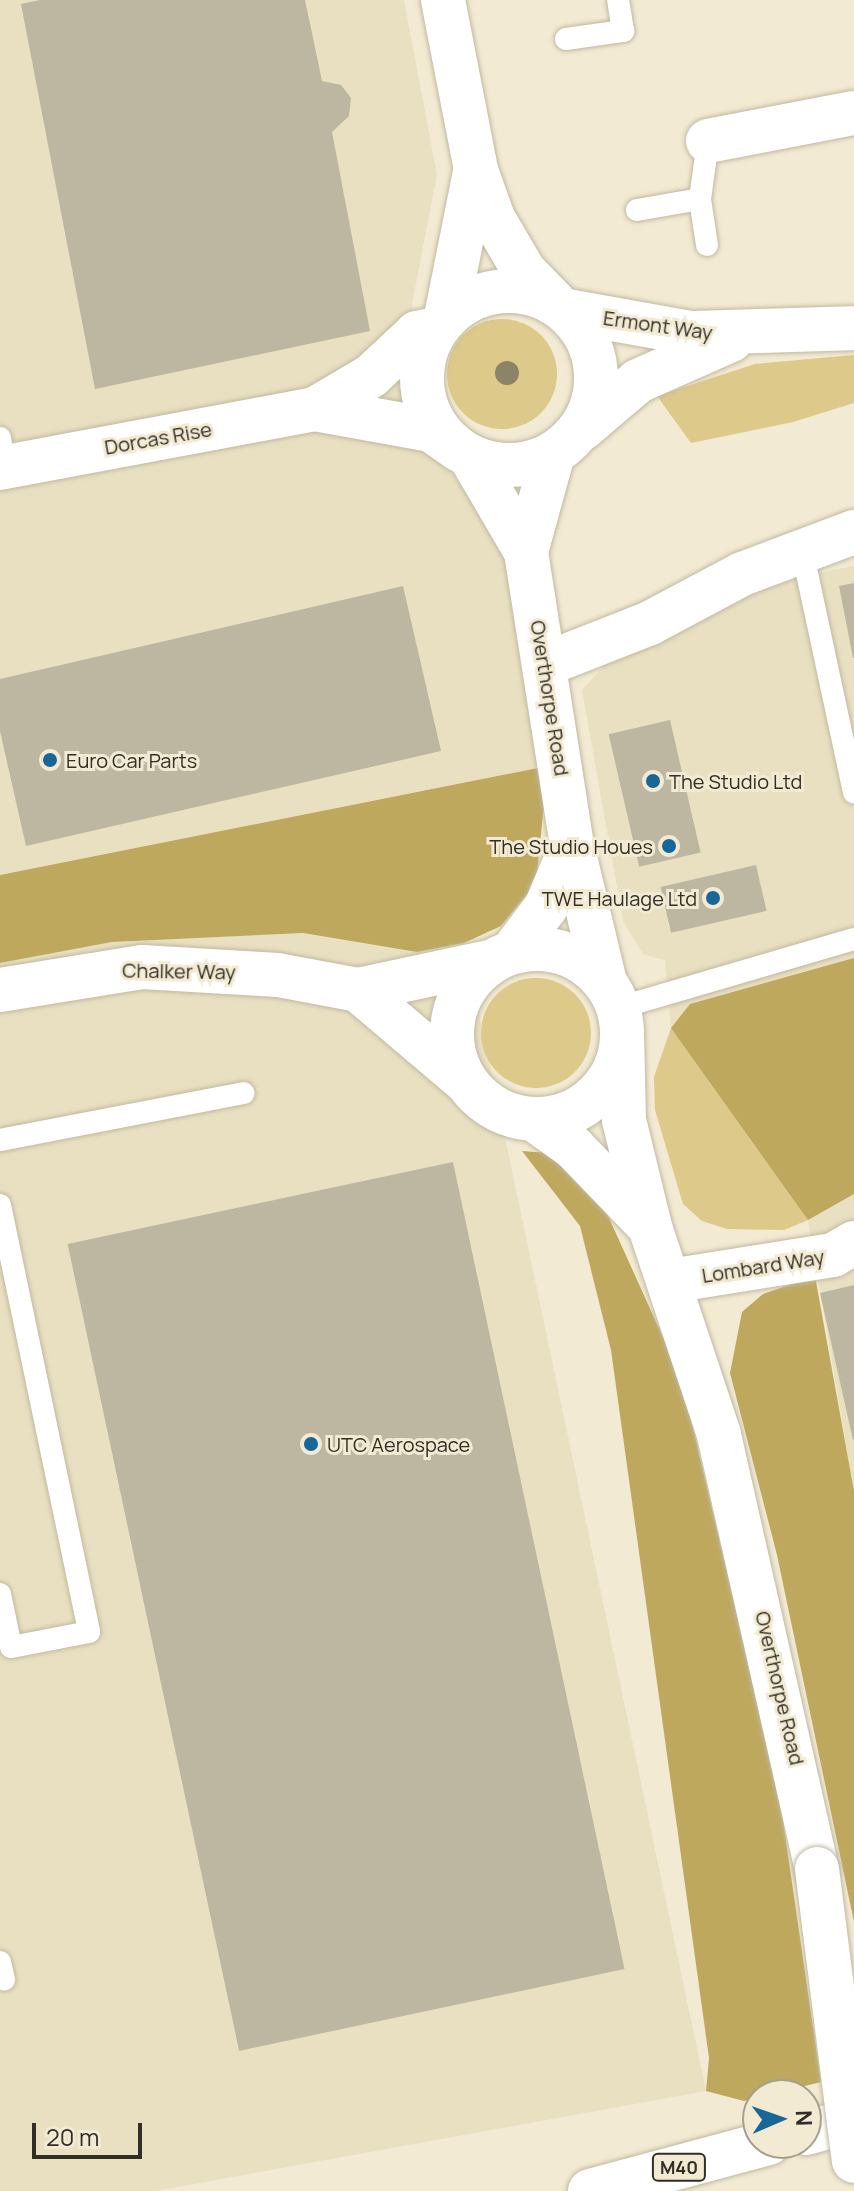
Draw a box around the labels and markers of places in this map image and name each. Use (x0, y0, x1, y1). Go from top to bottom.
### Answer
place label: Euro Car Parts (66, 748, 197, 772)
marker: Euro Car Parts (41, 751, 59, 769)
place label: The Studio Ltd (669, 769, 802, 793)
marker: The Studio Ltd (644, 772, 662, 790)
place label: The Studio Houes (489, 834, 653, 858)
marker: The Studio Houes (660, 837, 678, 855)
place label: TWE Haulage Ltd (542, 886, 697, 910)
marker: TWE Haulage Ltd (704, 889, 722, 907)
place label: UTC Aerospace (327, 1432, 470, 1456)
marker: UTC Aerospace (302, 1435, 320, 1453)

